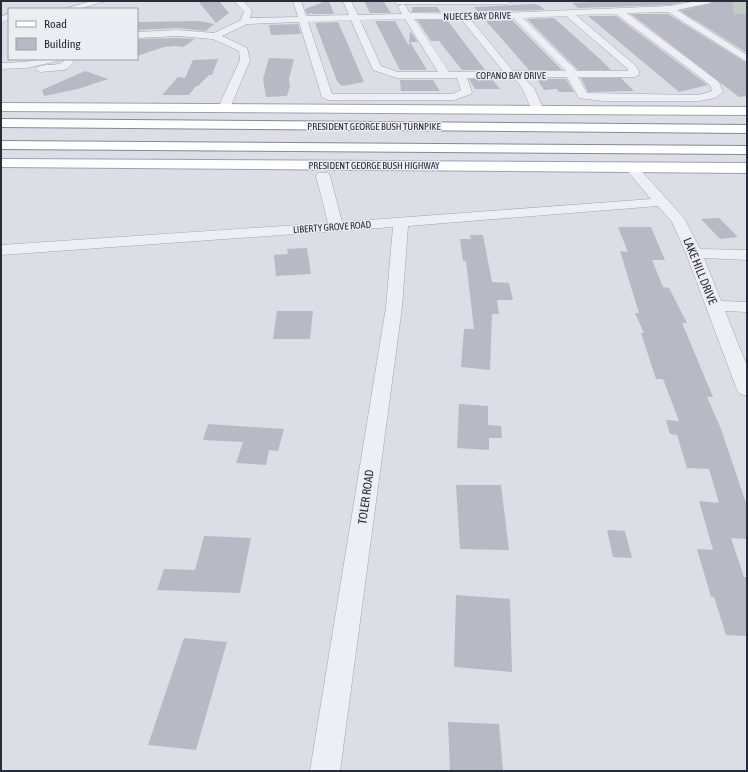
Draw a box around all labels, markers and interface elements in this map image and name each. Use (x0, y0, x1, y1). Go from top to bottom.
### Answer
legend (8, 8, 138, 60)
street label: NUECES BAY DRIVE (443, 10, 512, 22)
text: Road (44, 17, 67, 31)
text: Building (44, 37, 82, 51)
street label: COPANO BAY DRIVE (476, 70, 547, 81)
street label: PRESIDENT GEORGE BUSH TURNPIKE (307, 121, 441, 132)
street label: PRESIDENT GEORGE BUSH HIGHWAY (308, 160, 440, 171)
street label: LIBERTY GROVE ROAD (293, 219, 372, 235)
street label: LAKE HILL DRIVE (680, 236, 720, 306)
street label: TOLER ROAD (355, 469, 377, 525)

